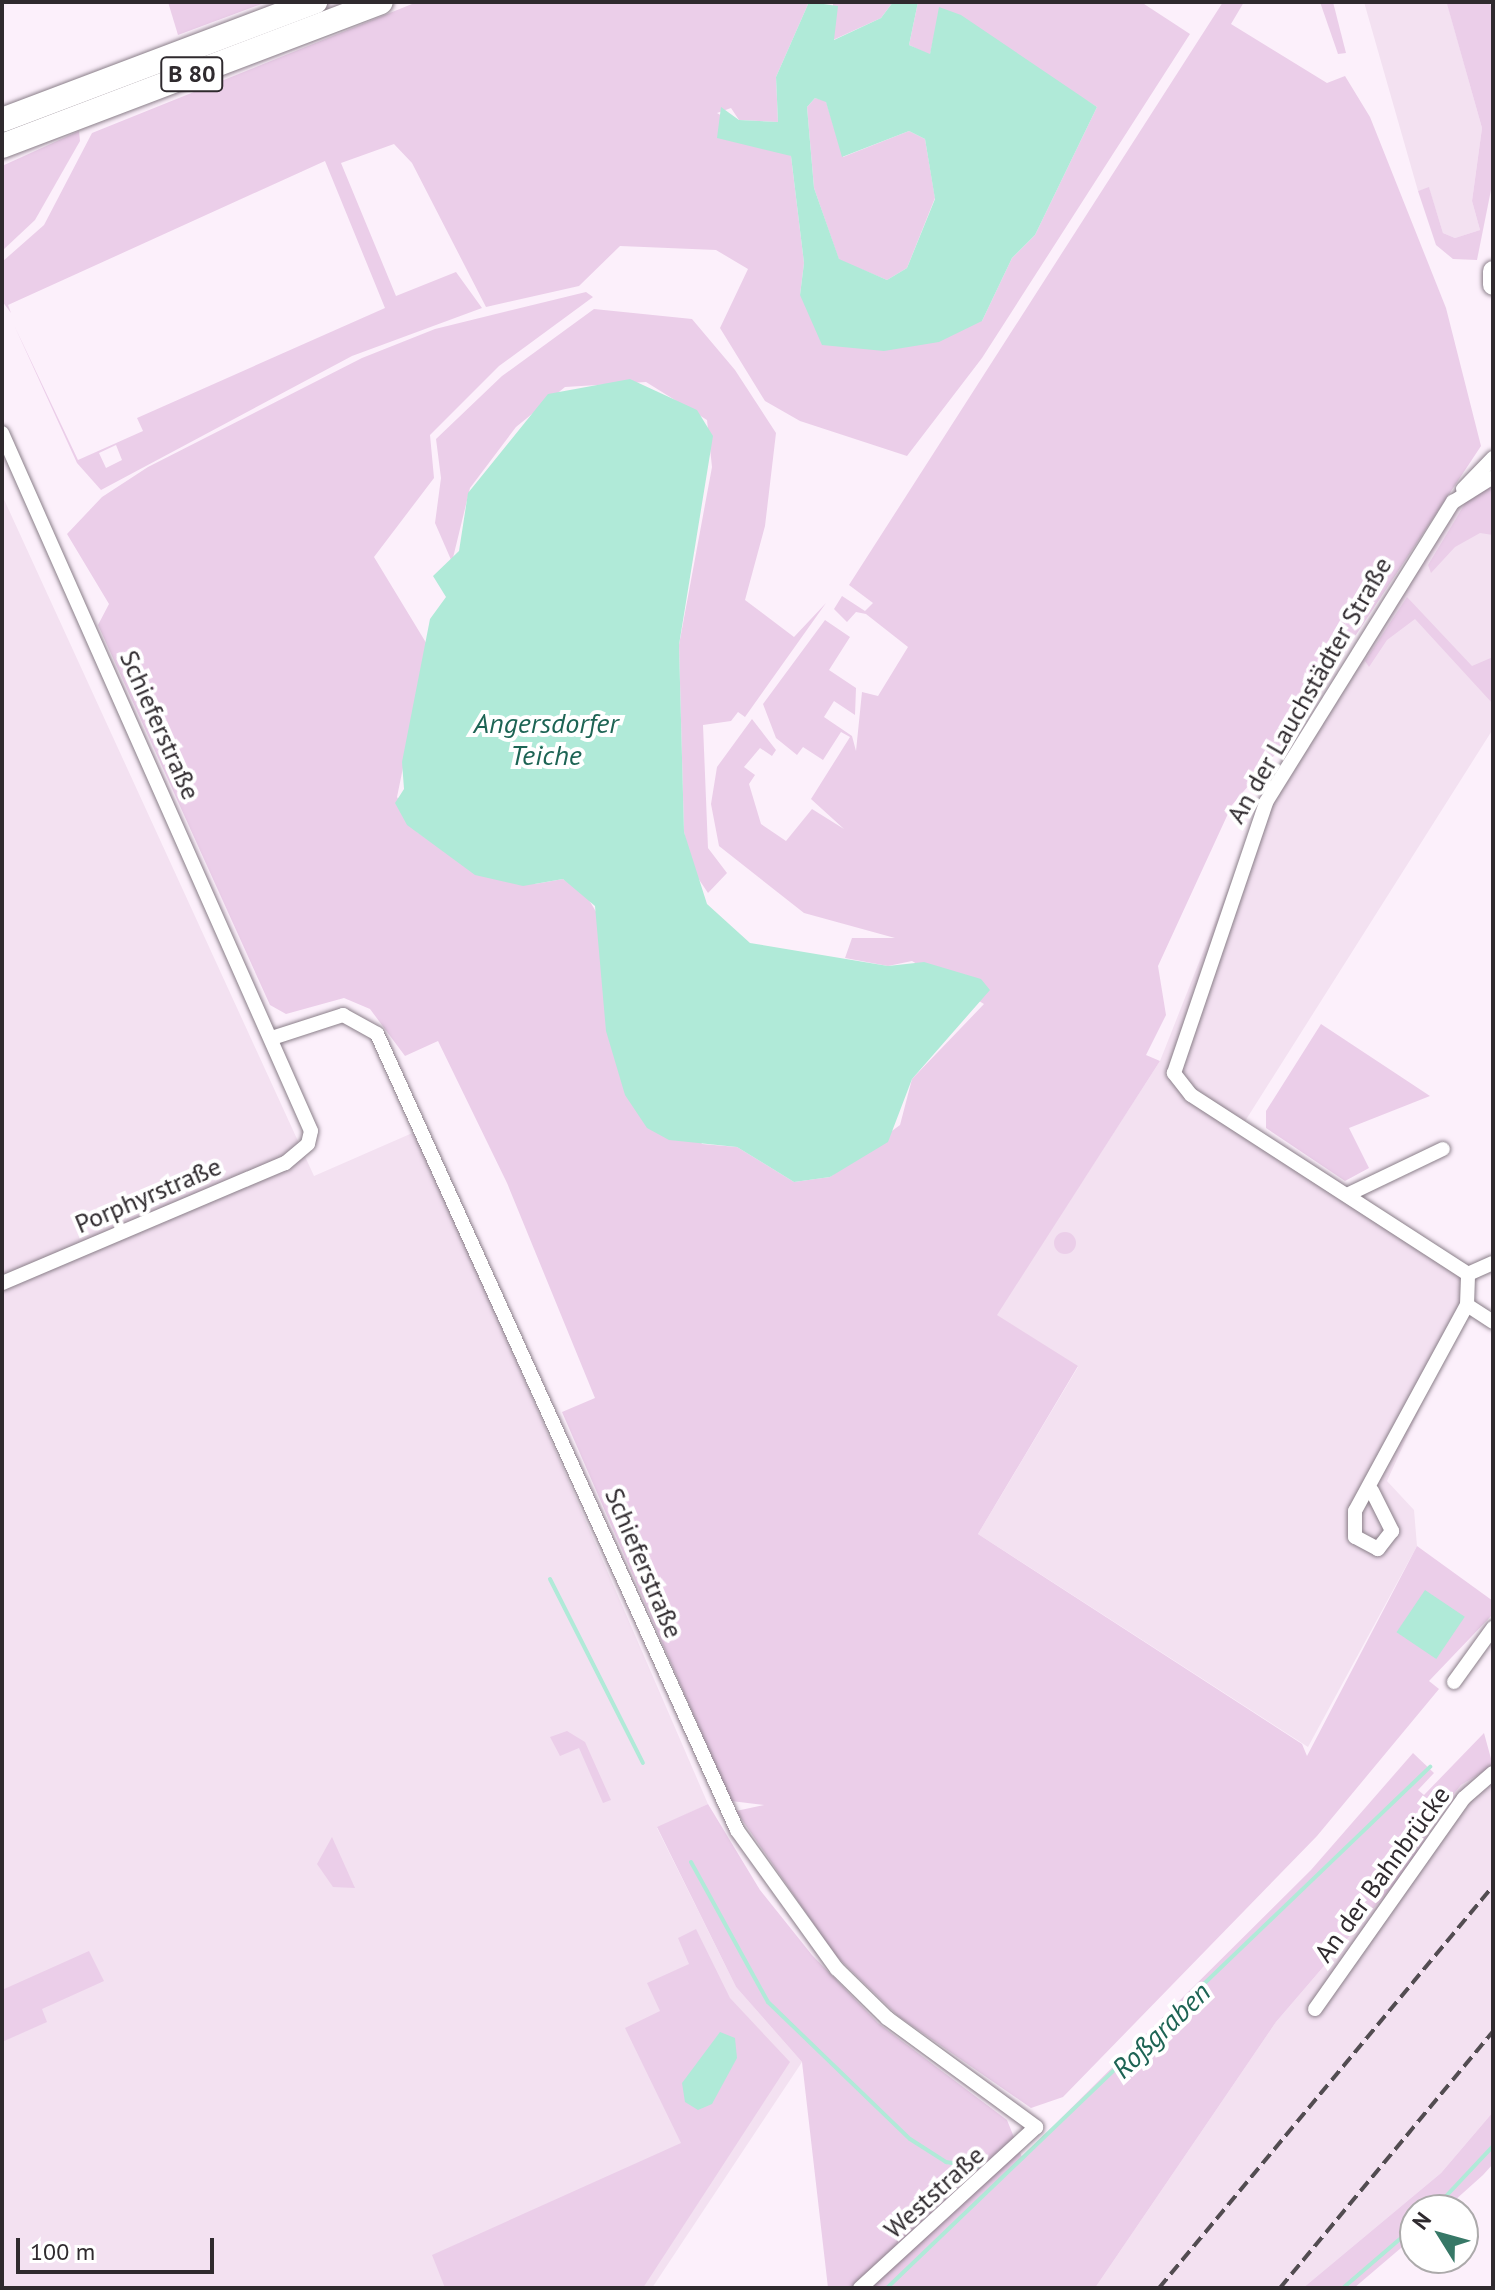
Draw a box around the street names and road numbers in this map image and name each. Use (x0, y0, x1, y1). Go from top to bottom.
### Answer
road number: B 80 (160, 54, 224, 94)
street label: An der Lauchstädter Straße (1220, 551, 1398, 829)
street label: Schieferstraße (113, 646, 207, 804)
street label: Porphyrstraße (70, 1150, 226, 1240)
street label: Schieferstraße (598, 1483, 690, 1643)
street label: An der Bahnbrücke (1308, 1780, 1456, 1968)
street label: Weststraße (878, 2139, 990, 2245)

